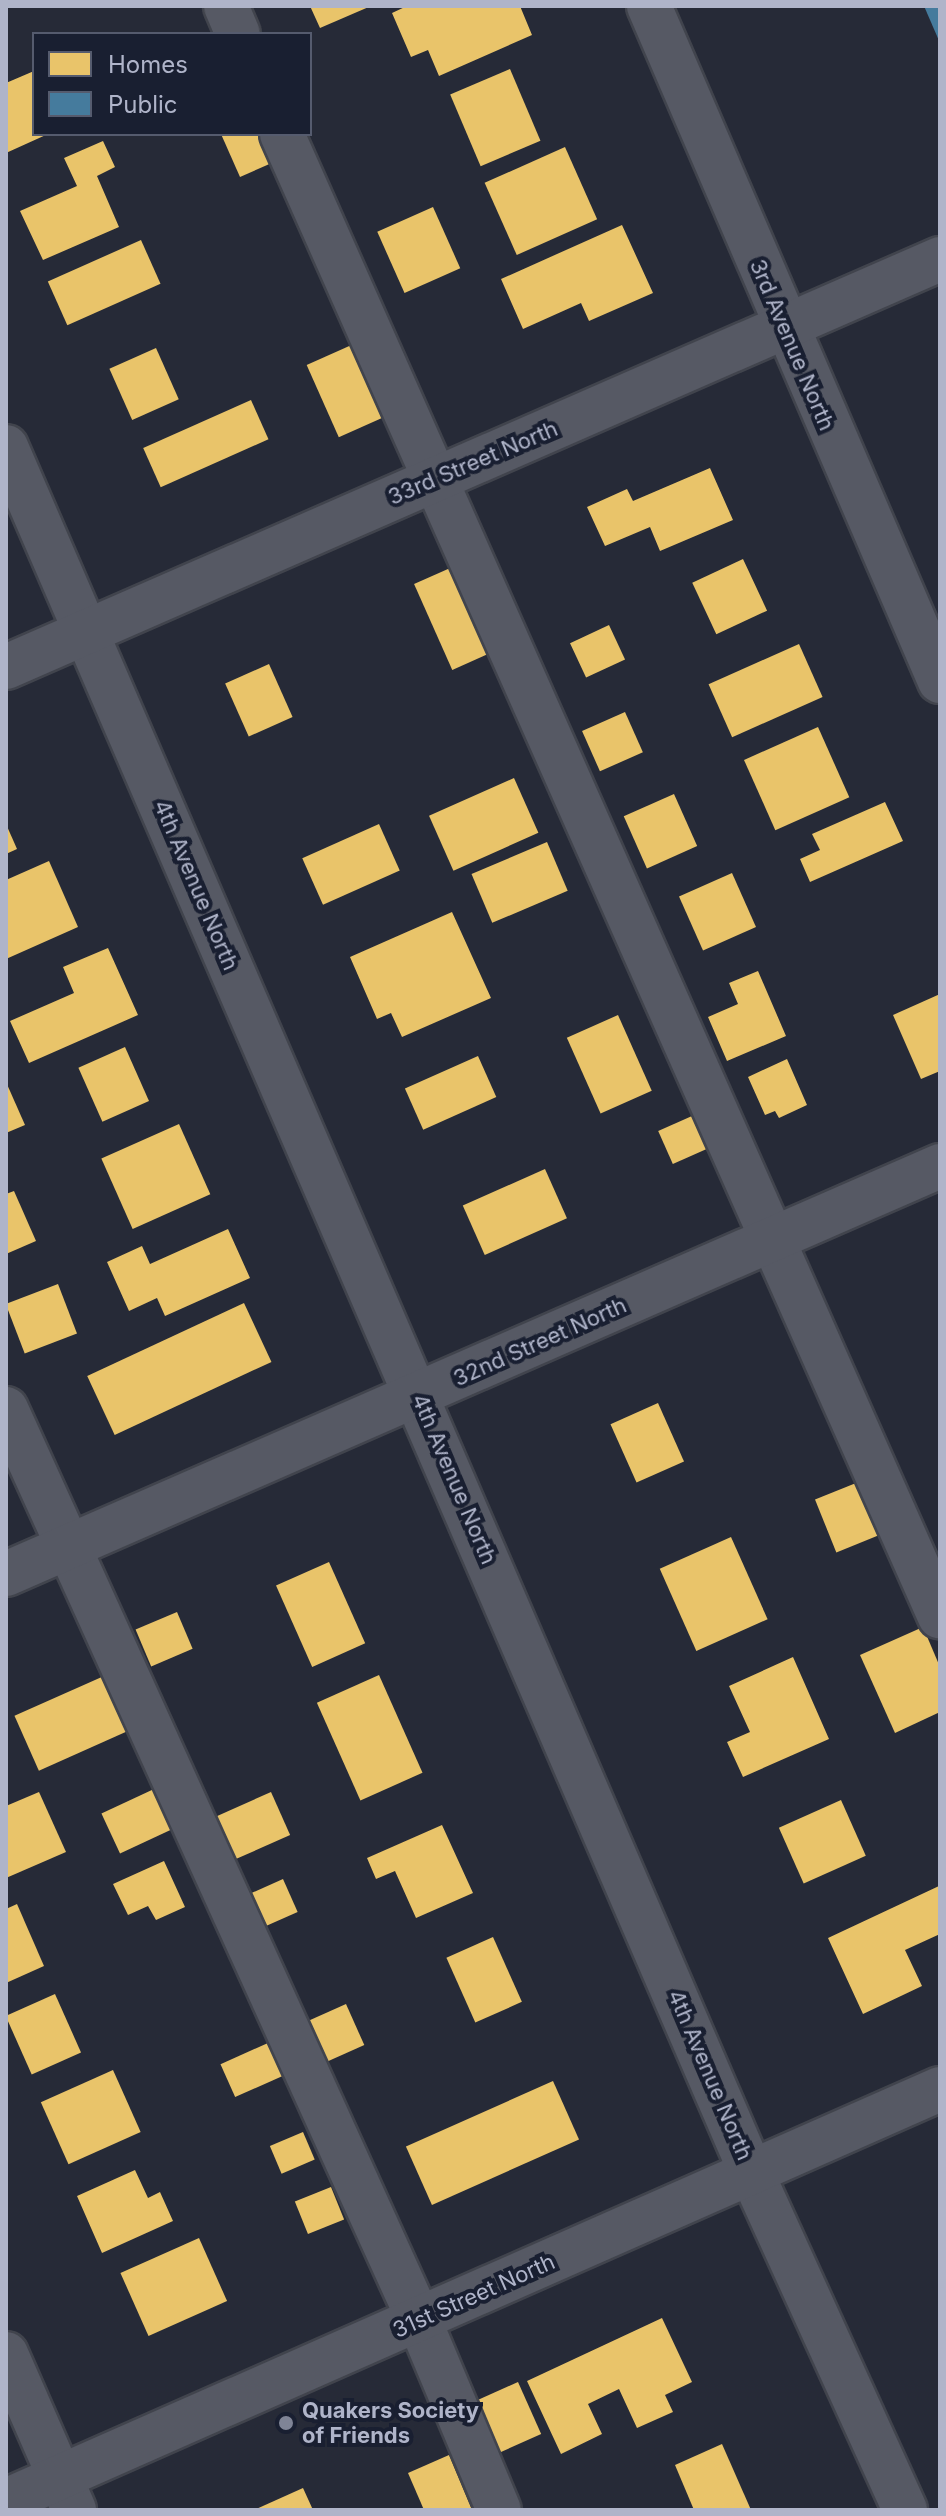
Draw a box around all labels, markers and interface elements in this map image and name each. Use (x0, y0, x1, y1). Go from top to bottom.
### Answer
legend (32, 32, 312, 136)
text: Homes (108, 50, 188, 79)
text: Public (108, 90, 178, 119)
street label: 3rd Avenue North (744, 256, 840, 434)
street label: 33rd Street North (384, 415, 562, 511)
street label: 4th Avenue North (148, 796, 244, 974)
street label: 32nd Street North (449, 1292, 631, 1392)
street label: 4th Avenue North (406, 1390, 502, 1568)
street label: 4th Avenue North (662, 1986, 758, 2164)
street label: 31st Street North (389, 2248, 559, 2344)
place label: Quakers Society of Friends (302, 2397, 479, 2448)
marker: Quakers Society of Friends (277, 2414, 295, 2432)

